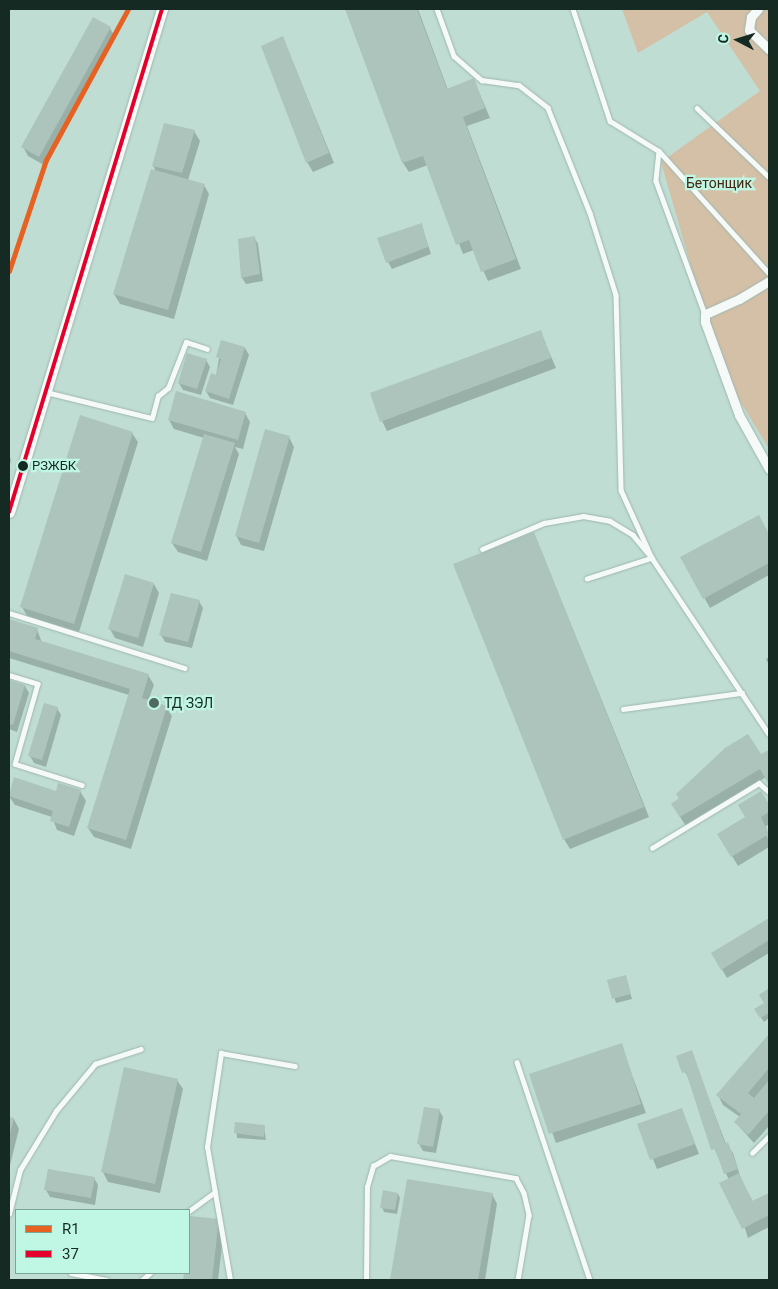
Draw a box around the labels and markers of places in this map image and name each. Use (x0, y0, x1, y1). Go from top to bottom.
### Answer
place label: РЗЖБК (32, 458, 76, 474)
marker: РЗЖБК (18, 461, 28, 471)
place label: ТД ЗЭЛ (164, 695, 213, 711)
marker: ТД ЗЭЛ (148, 697, 160, 709)

